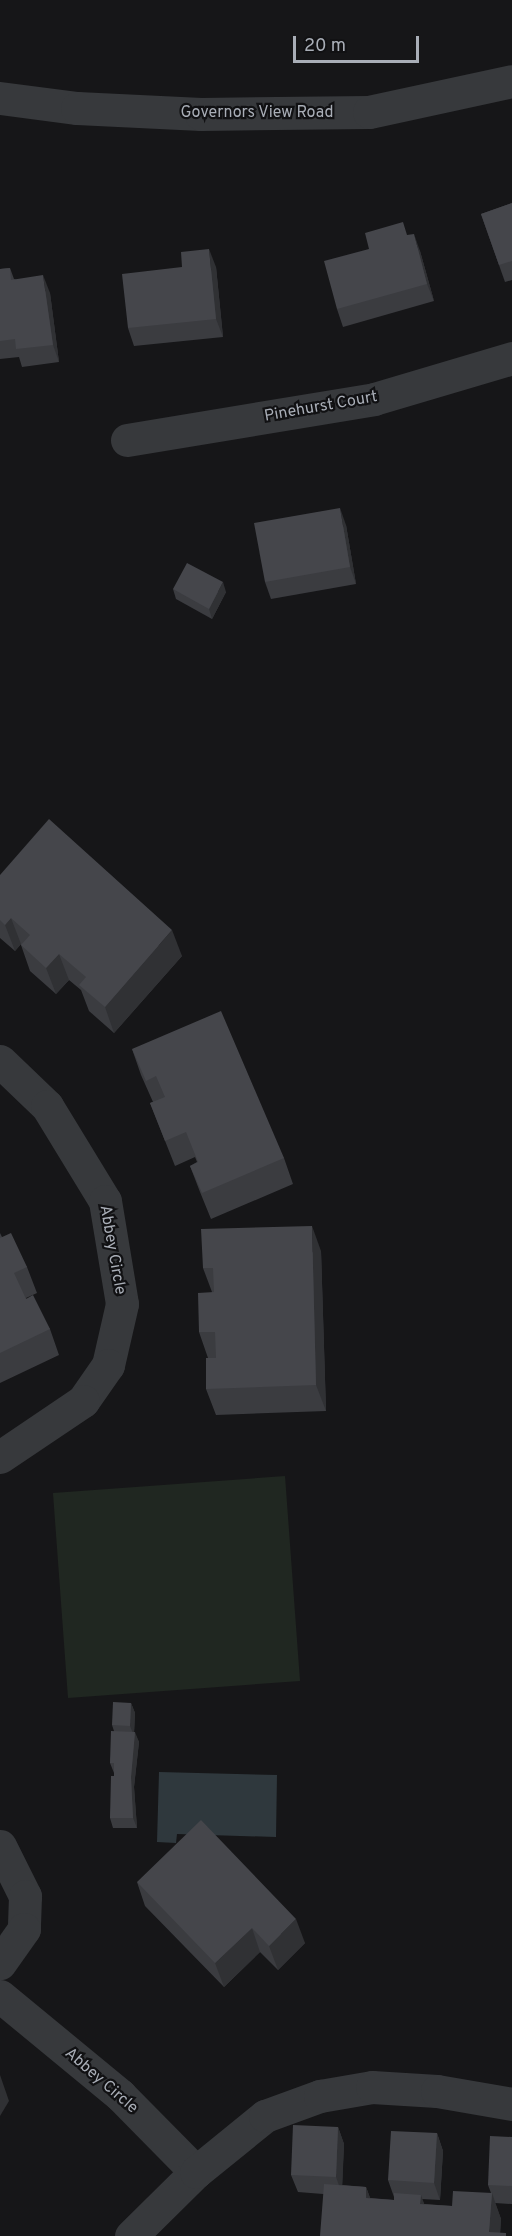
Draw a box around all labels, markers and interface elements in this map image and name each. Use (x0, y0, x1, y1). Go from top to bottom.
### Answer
scale bar (296, 24, 422, 62)
text: 20 m (304, 35, 346, 58)
street label: Governors View Road (180, 103, 334, 123)
street label: Pinehurst Court (263, 388, 379, 426)
street label: Abbey Circle (95, 1204, 129, 1296)
street label: Abbey Circle (60, 2044, 142, 2118)

